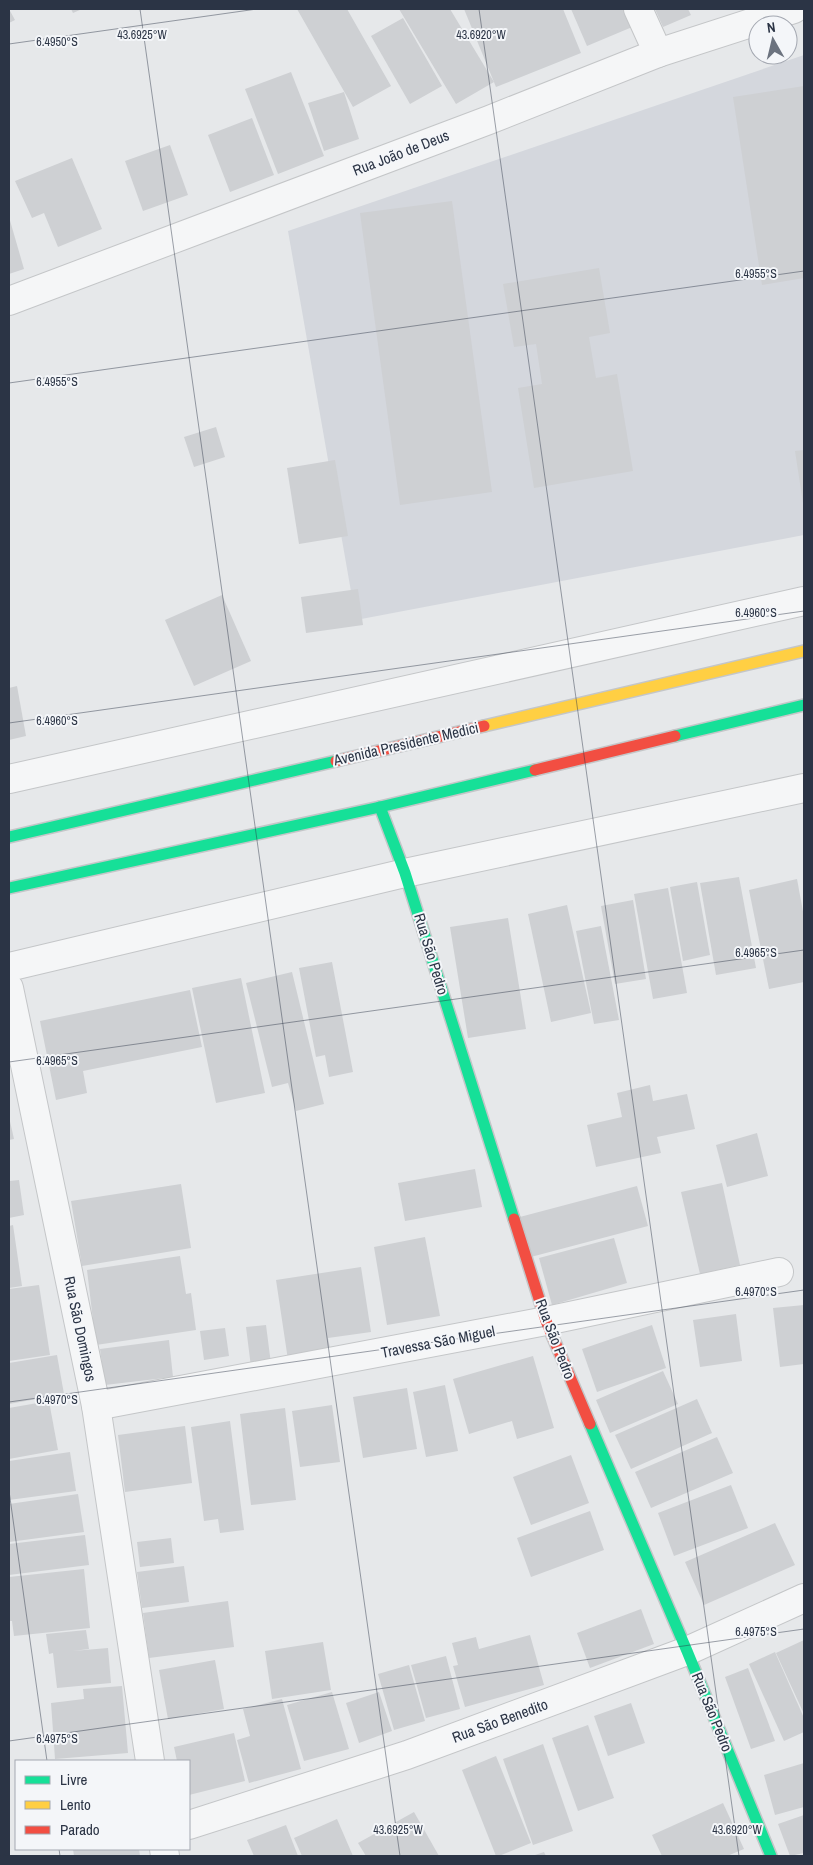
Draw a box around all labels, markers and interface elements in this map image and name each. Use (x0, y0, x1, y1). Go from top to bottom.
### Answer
north arrow (748, 15, 798, 65)
text: N (766, 18, 777, 37)
text: 43.6925°W (117, 27, 168, 43)
text: 43.6920°W (456, 27, 507, 43)
text: 6.4950°S (36, 34, 78, 50)
street label: Rua João de Deus (349, 124, 452, 181)
text: 6.4955°S (735, 266, 777, 282)
text: 6.4955°S (36, 374, 78, 390)
text: 6.4960°S (735, 605, 777, 621)
text: 6.4960°S (36, 713, 78, 729)
street label: Avenida Presidente Medici (330, 717, 480, 771)
street label: Rua São Pedro (409, 911, 454, 997)
text: 6.4965°S (735, 945, 777, 961)
text: 6.4965°S (36, 1053, 78, 1069)
street label: Rua São Domingos (59, 1274, 102, 1384)
text: 6.4970°S (735, 1284, 777, 1300)
street label: Rua São Pedro (531, 1296, 580, 1382)
street label: Travessa São Miguel (379, 1320, 497, 1363)
text: 6.4970°S (36, 1392, 78, 1408)
text: 6.4975°S (735, 1624, 777, 1640)
street label: Rua São Pedro (687, 1669, 738, 1755)
street label: Rua São Benedito (449, 1693, 551, 1748)
text: 6.4975°S (36, 1731, 78, 1747)
legend (15, 1760, 190, 1850)
text: Livre (60, 1769, 88, 1790)
text: Lento (60, 1794, 91, 1815)
text: Parado (60, 1819, 100, 1840)
text: 43.6925°W (373, 1822, 424, 1838)
text: 43.6920°W (712, 1822, 763, 1838)

